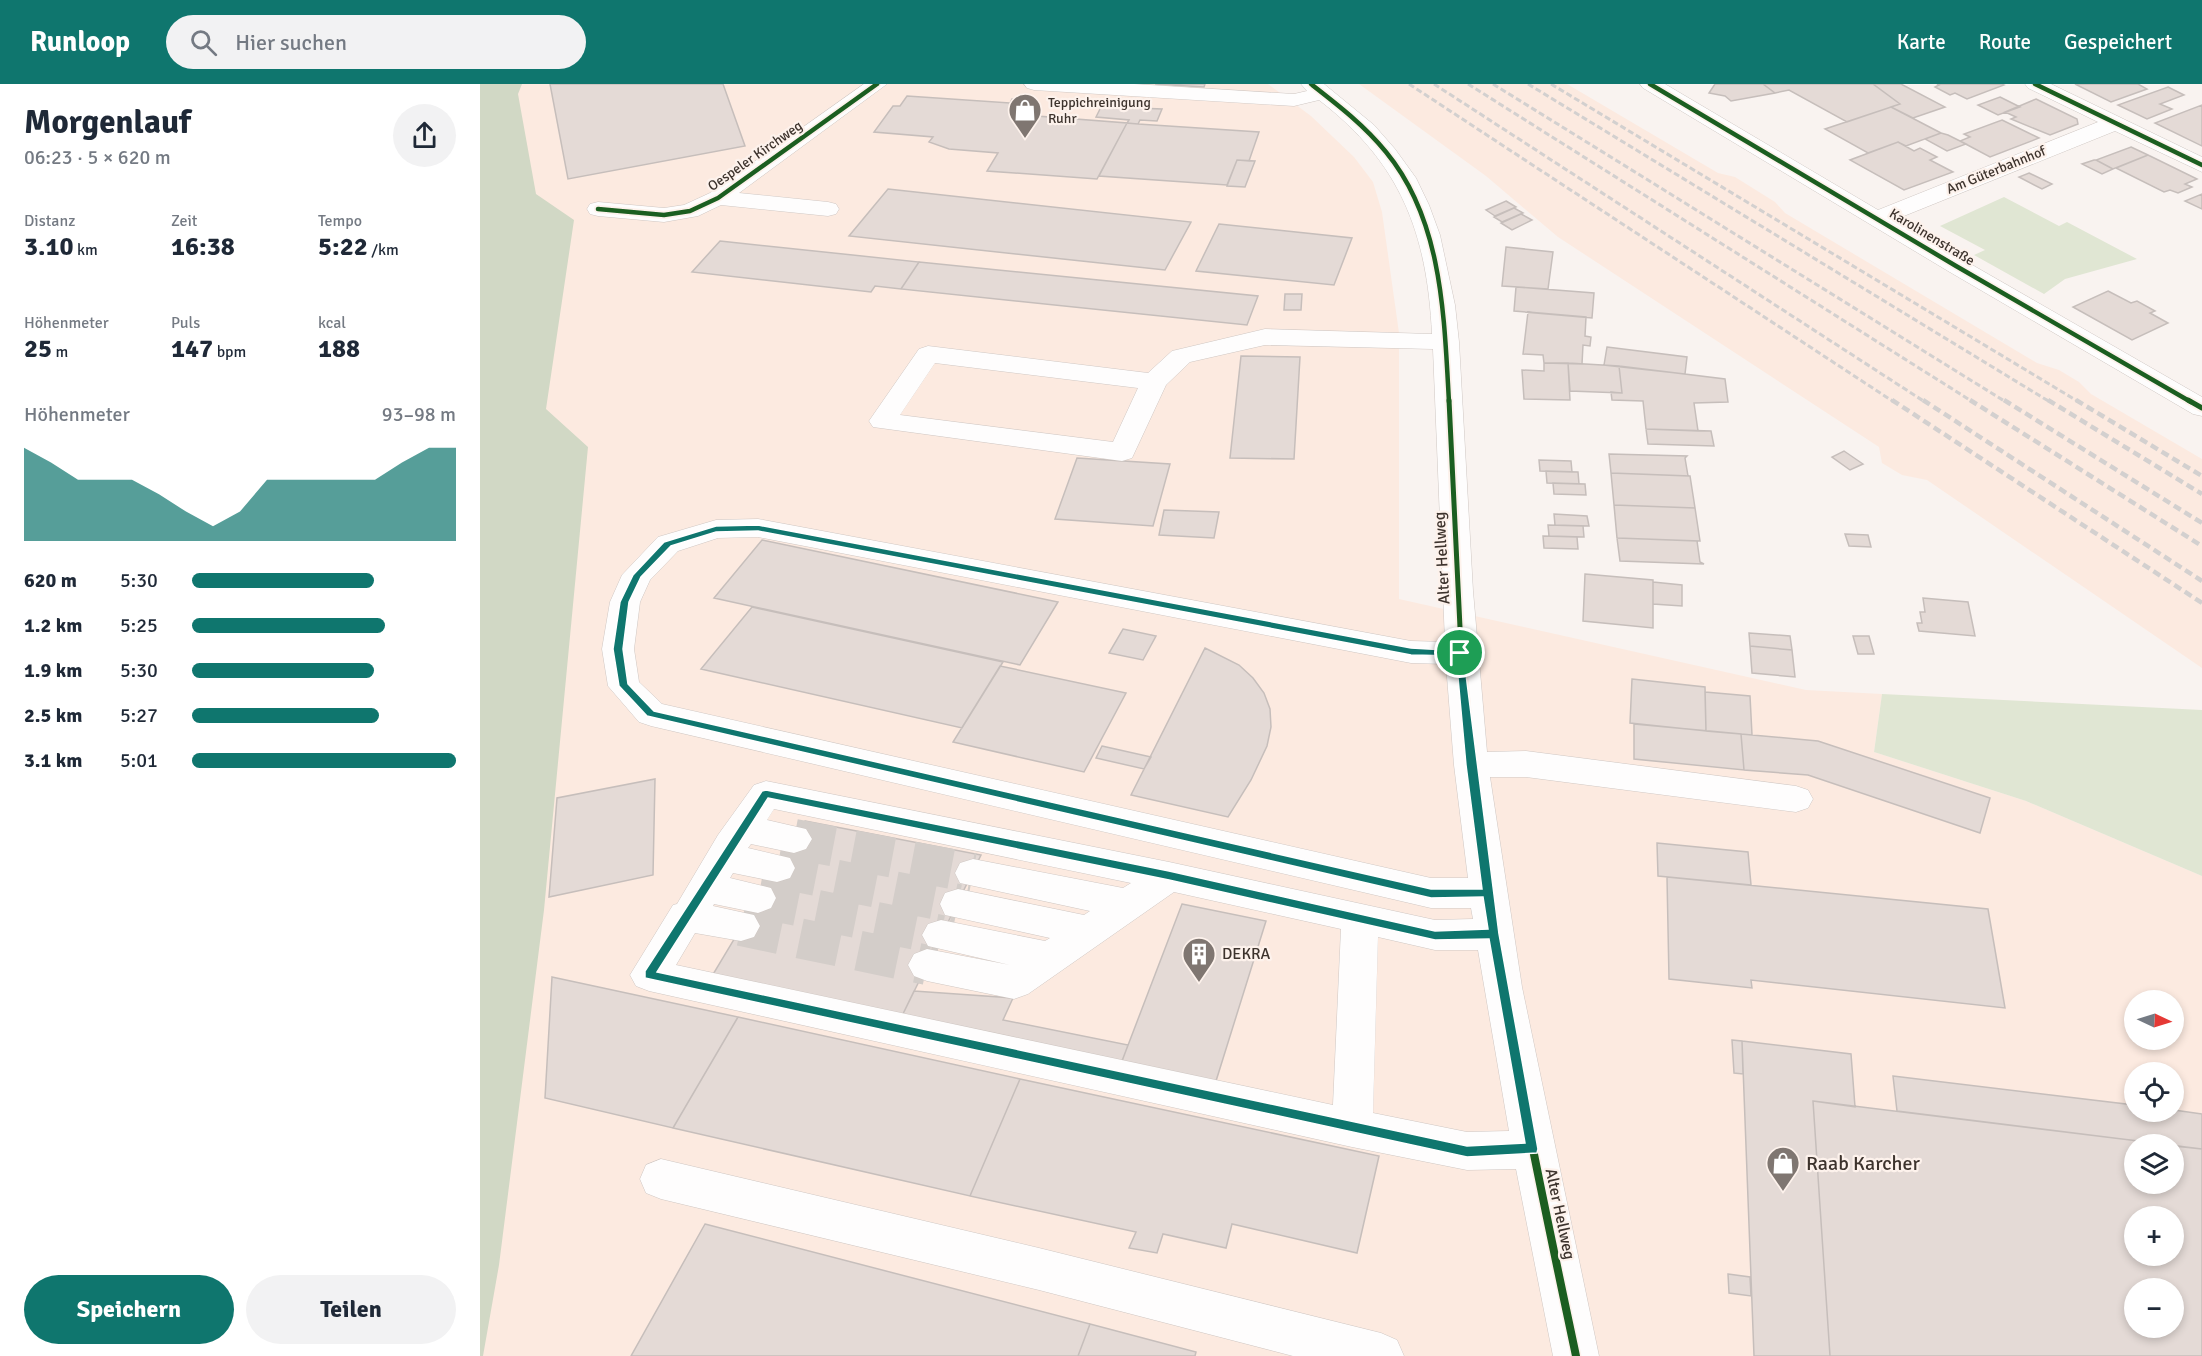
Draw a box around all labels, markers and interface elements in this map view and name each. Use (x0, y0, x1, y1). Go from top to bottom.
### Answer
search box (166, 15, 586, 69)
text: Runloop (30, 25, 130, 59)
icon: search (187, 26, 220, 59)
text: Hier suchen (235, 29, 347, 56)
text: Karte (1897, 29, 1946, 55)
text: Route (1979, 29, 2031, 55)
text: Gespeichert (2064, 29, 2172, 55)
shop icon: Teppichreinigung Ruhr (1007, 92, 1043, 139)
place label: Teppichreinigung Ruhr (1048, 94, 1151, 127)
text: Morgenlauf (24, 102, 191, 143)
button: share (393, 104, 456, 167)
street label: Oespeler Kirchweg (705, 117, 805, 195)
street label: Am Güterbahnhof (1944, 142, 2049, 198)
text: 06:23 · 5 × 620 m (24, 145, 171, 170)
street label: Karolinenstraße (1886, 205, 1978, 269)
text: Distanz (24, 211, 75, 231)
text: Zeit (171, 211, 197, 231)
text: Tempo (318, 211, 362, 231)
text: 3.10 (24, 231, 74, 263)
text: 16:38 (171, 231, 235, 263)
text: 5:22 (318, 231, 368, 263)
text: km (74, 240, 98, 260)
text: /km (368, 240, 399, 260)
text: Höhenmeter (24, 313, 109, 333)
text: Puls (171, 313, 200, 333)
text: kcal (318, 313, 346, 333)
text: 25 (24, 333, 52, 365)
text: 147 (171, 333, 213, 365)
text: 188 (318, 333, 360, 365)
text: m (52, 342, 68, 362)
text: bpm (213, 342, 246, 362)
text: Höhenmeter (24, 402, 130, 427)
text: 93–98 m (382, 402, 456, 427)
street label: Alter Hellweg (1430, 511, 1454, 605)
text: 620 m (24, 568, 77, 593)
text: 5:30 (120, 568, 158, 593)
text: 1.2 km (24, 613, 82, 638)
text: 5:25 (120, 613, 158, 638)
pin (1434, 627, 1485, 678)
icon: arrive (1443, 636, 1476, 669)
text: 1.9 km (24, 658, 82, 683)
text: 5:30 (120, 658, 158, 683)
text: 2.5 km (24, 703, 82, 728)
text: 5:27 (120, 703, 158, 728)
text: 3.1 km (24, 748, 82, 773)
text: 5:01 (120, 748, 158, 773)
building icon: DEKRA (1181, 936, 1217, 983)
place label: DEKRA (1222, 944, 1271, 964)
north arrow (2124, 990, 2184, 1050)
map controls (2124, 990, 2184, 1338)
button: locate (2124, 1062, 2184, 1122)
button: layers (2124, 1134, 2184, 1194)
shop icon: Raab Karcher (1765, 1145, 1801, 1192)
place label: Raab Karcher (1806, 1151, 1920, 1176)
street label: Alter Hellweg (1541, 1167, 1579, 1261)
button: + (2124, 1206, 2184, 1266)
button: Speichern (24, 1275, 234, 1344)
button: Teilen (246, 1275, 456, 1344)
button: − (2124, 1278, 2184, 1338)

